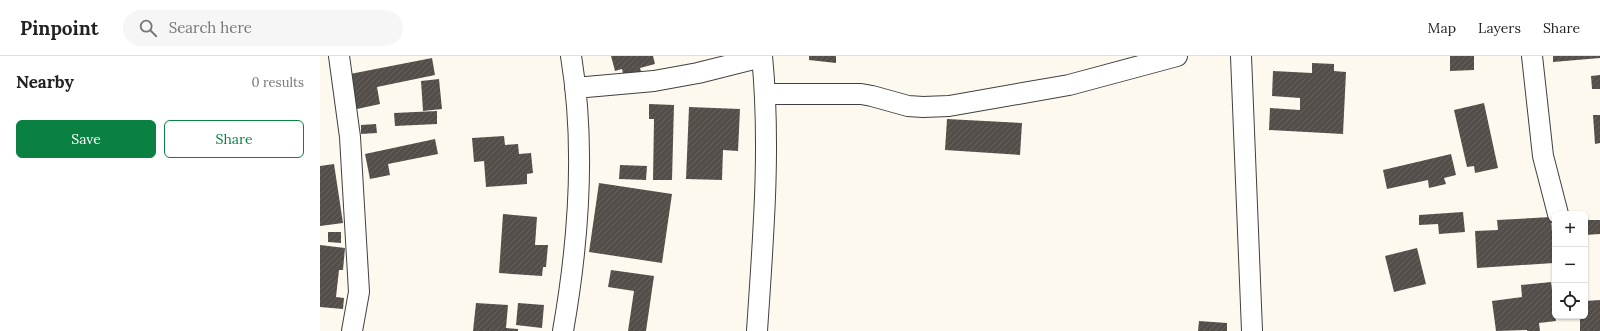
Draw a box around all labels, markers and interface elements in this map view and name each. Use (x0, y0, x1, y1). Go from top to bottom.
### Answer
search box (123, 10, 403, 46)
text: Pinpoint (20, 16, 99, 40)
icon: search (137, 17, 159, 39)
text: Search here (169, 18, 252, 37)
text: Map (1428, 19, 1456, 37)
text: Layers (1478, 19, 1521, 37)
text: Share (1543, 19, 1580, 37)
text: Nearby (16, 71, 74, 93)
text: 0 results (252, 74, 304, 91)
button: Save (16, 120, 156, 158)
button: Share (164, 120, 304, 158)
map controls (1552, 211, 1588, 319)
button: + (1552, 211, 1588, 247)
button: − (1552, 247, 1588, 283)
button: locate (1552, 283, 1588, 319)

